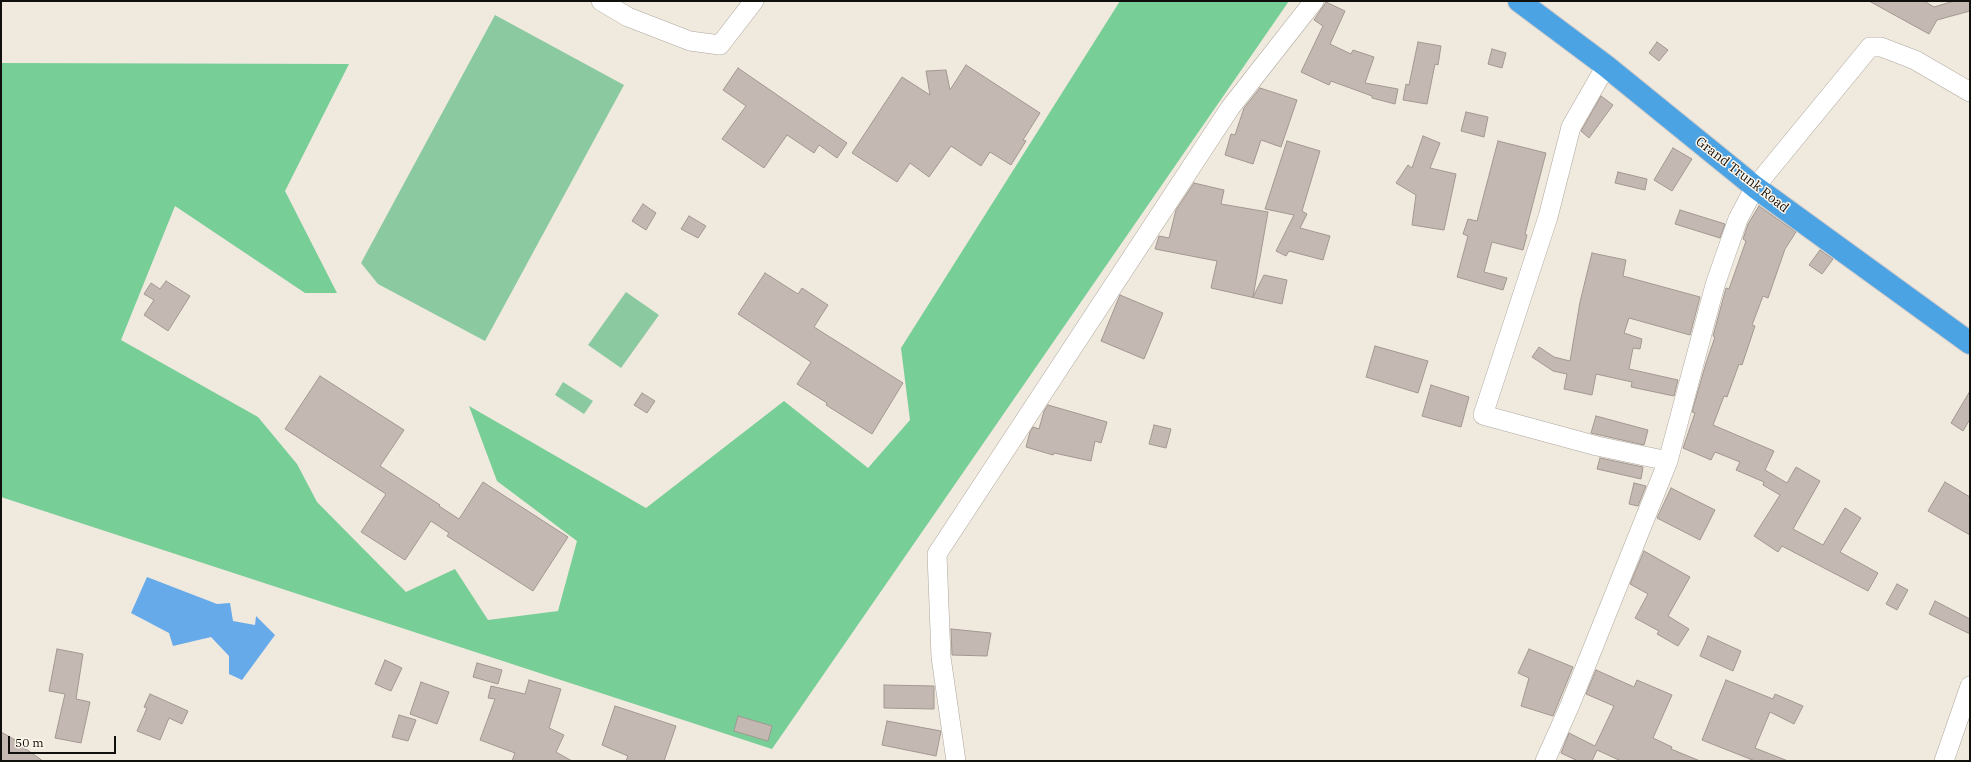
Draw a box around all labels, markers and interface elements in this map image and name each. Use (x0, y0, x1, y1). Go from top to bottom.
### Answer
street label: Grand Trunk Road (1692, 134, 1792, 216)
scale bar (10, 728, 118, 754)
text: 50 m (15, 735, 44, 750)

